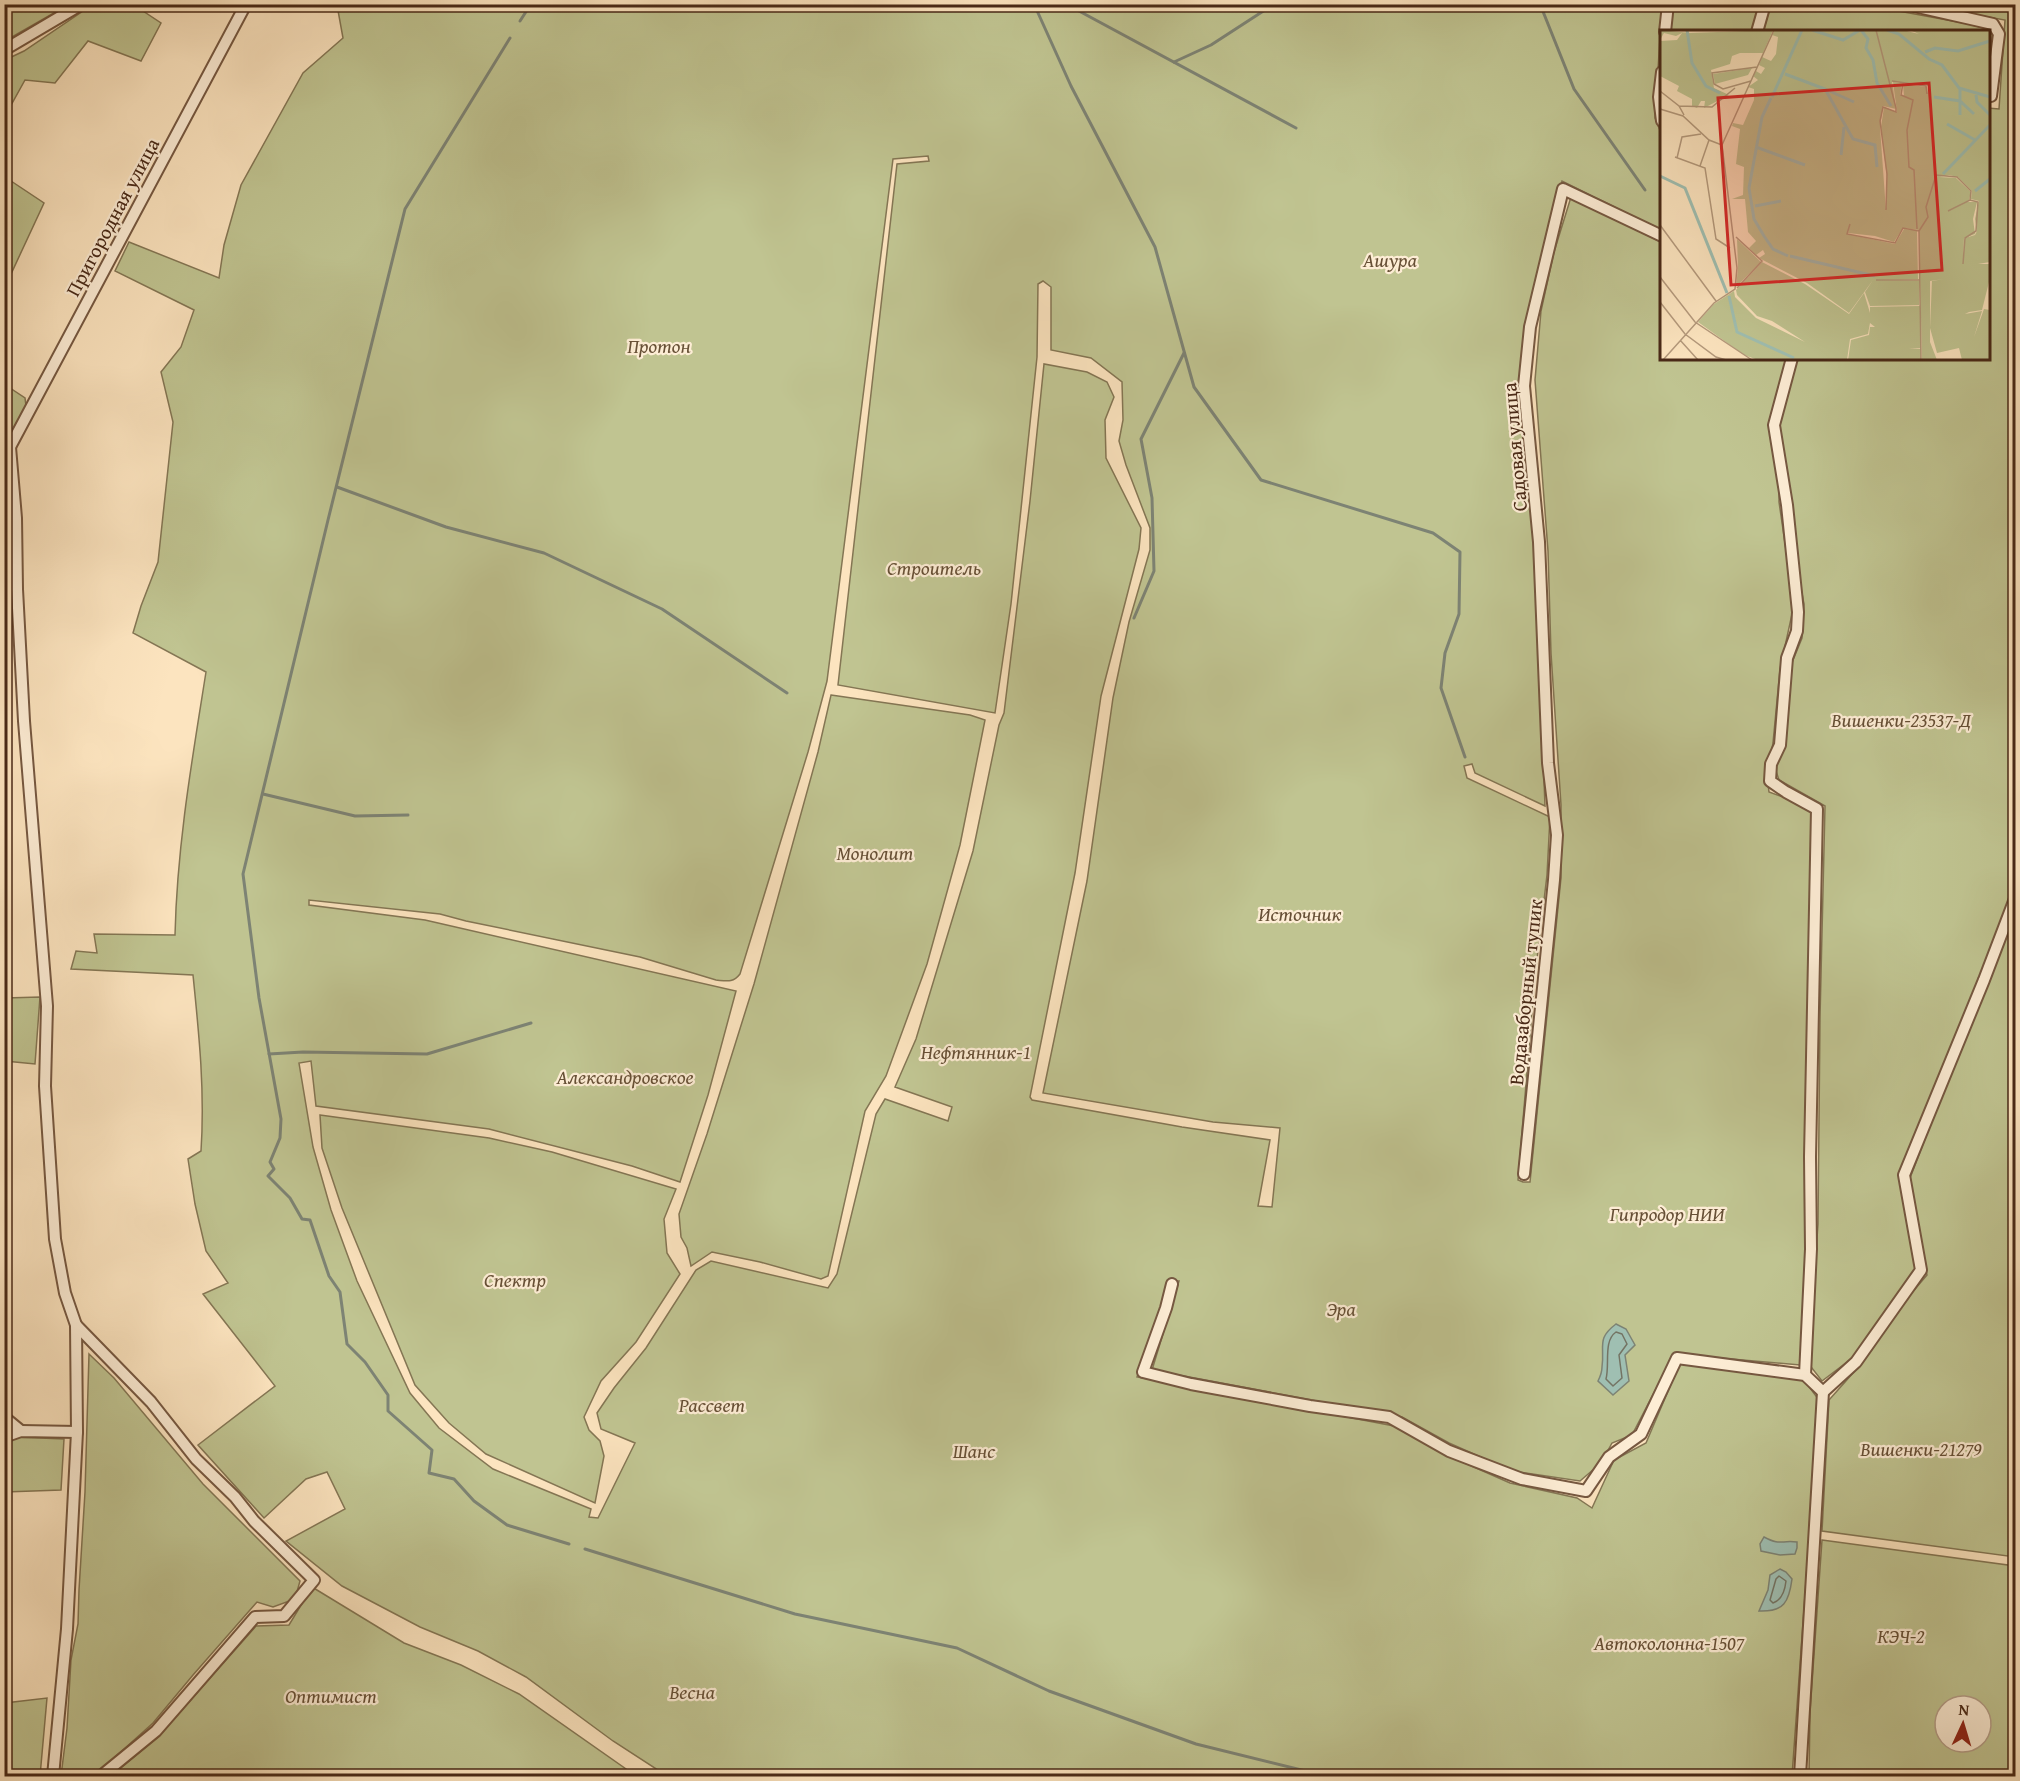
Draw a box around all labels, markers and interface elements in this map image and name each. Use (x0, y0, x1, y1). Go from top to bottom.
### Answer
inset map (1660, 30, 1990, 360)
street label: Пригородная улица (58, 132, 166, 301)
park label: Ашура (1362, 245, 1418, 274)
park label: Протон (627, 331, 691, 360)
street label: Садовая улица (1494, 381, 1534, 513)
park label: Строитель (887, 553, 981, 582)
park label: Вишенки-23537-Д (1830, 705, 1971, 734)
park label: Монолит (837, 838, 914, 867)
street label: Водазаборный тупик (1501, 897, 1549, 1086)
park label: Источник (1258, 899, 1342, 928)
park label: Нефтянник-1 (921, 1037, 1031, 1066)
park label: Александровское (555, 1062, 694, 1091)
park label: Гипродор НИИ (1609, 1199, 1725, 1228)
park label: Спектр (484, 1265, 546, 1294)
park label: Эра (1326, 1294, 1356, 1323)
park label: Рассвет (678, 1390, 745, 1419)
park label: Вишенки-21279 (1859, 1434, 1982, 1463)
park label: Шанс (953, 1436, 996, 1465)
park label: КЭЧ-2 (1877, 1621, 1925, 1650)
park label: Автоколонна-1507 (1593, 1628, 1745, 1657)
park label: Весна (668, 1677, 716, 1706)
park label: Оптимист (285, 1681, 377, 1710)
north arrow (1933, 1694, 1993, 1754)
text: N (1958, 1697, 1971, 1721)

